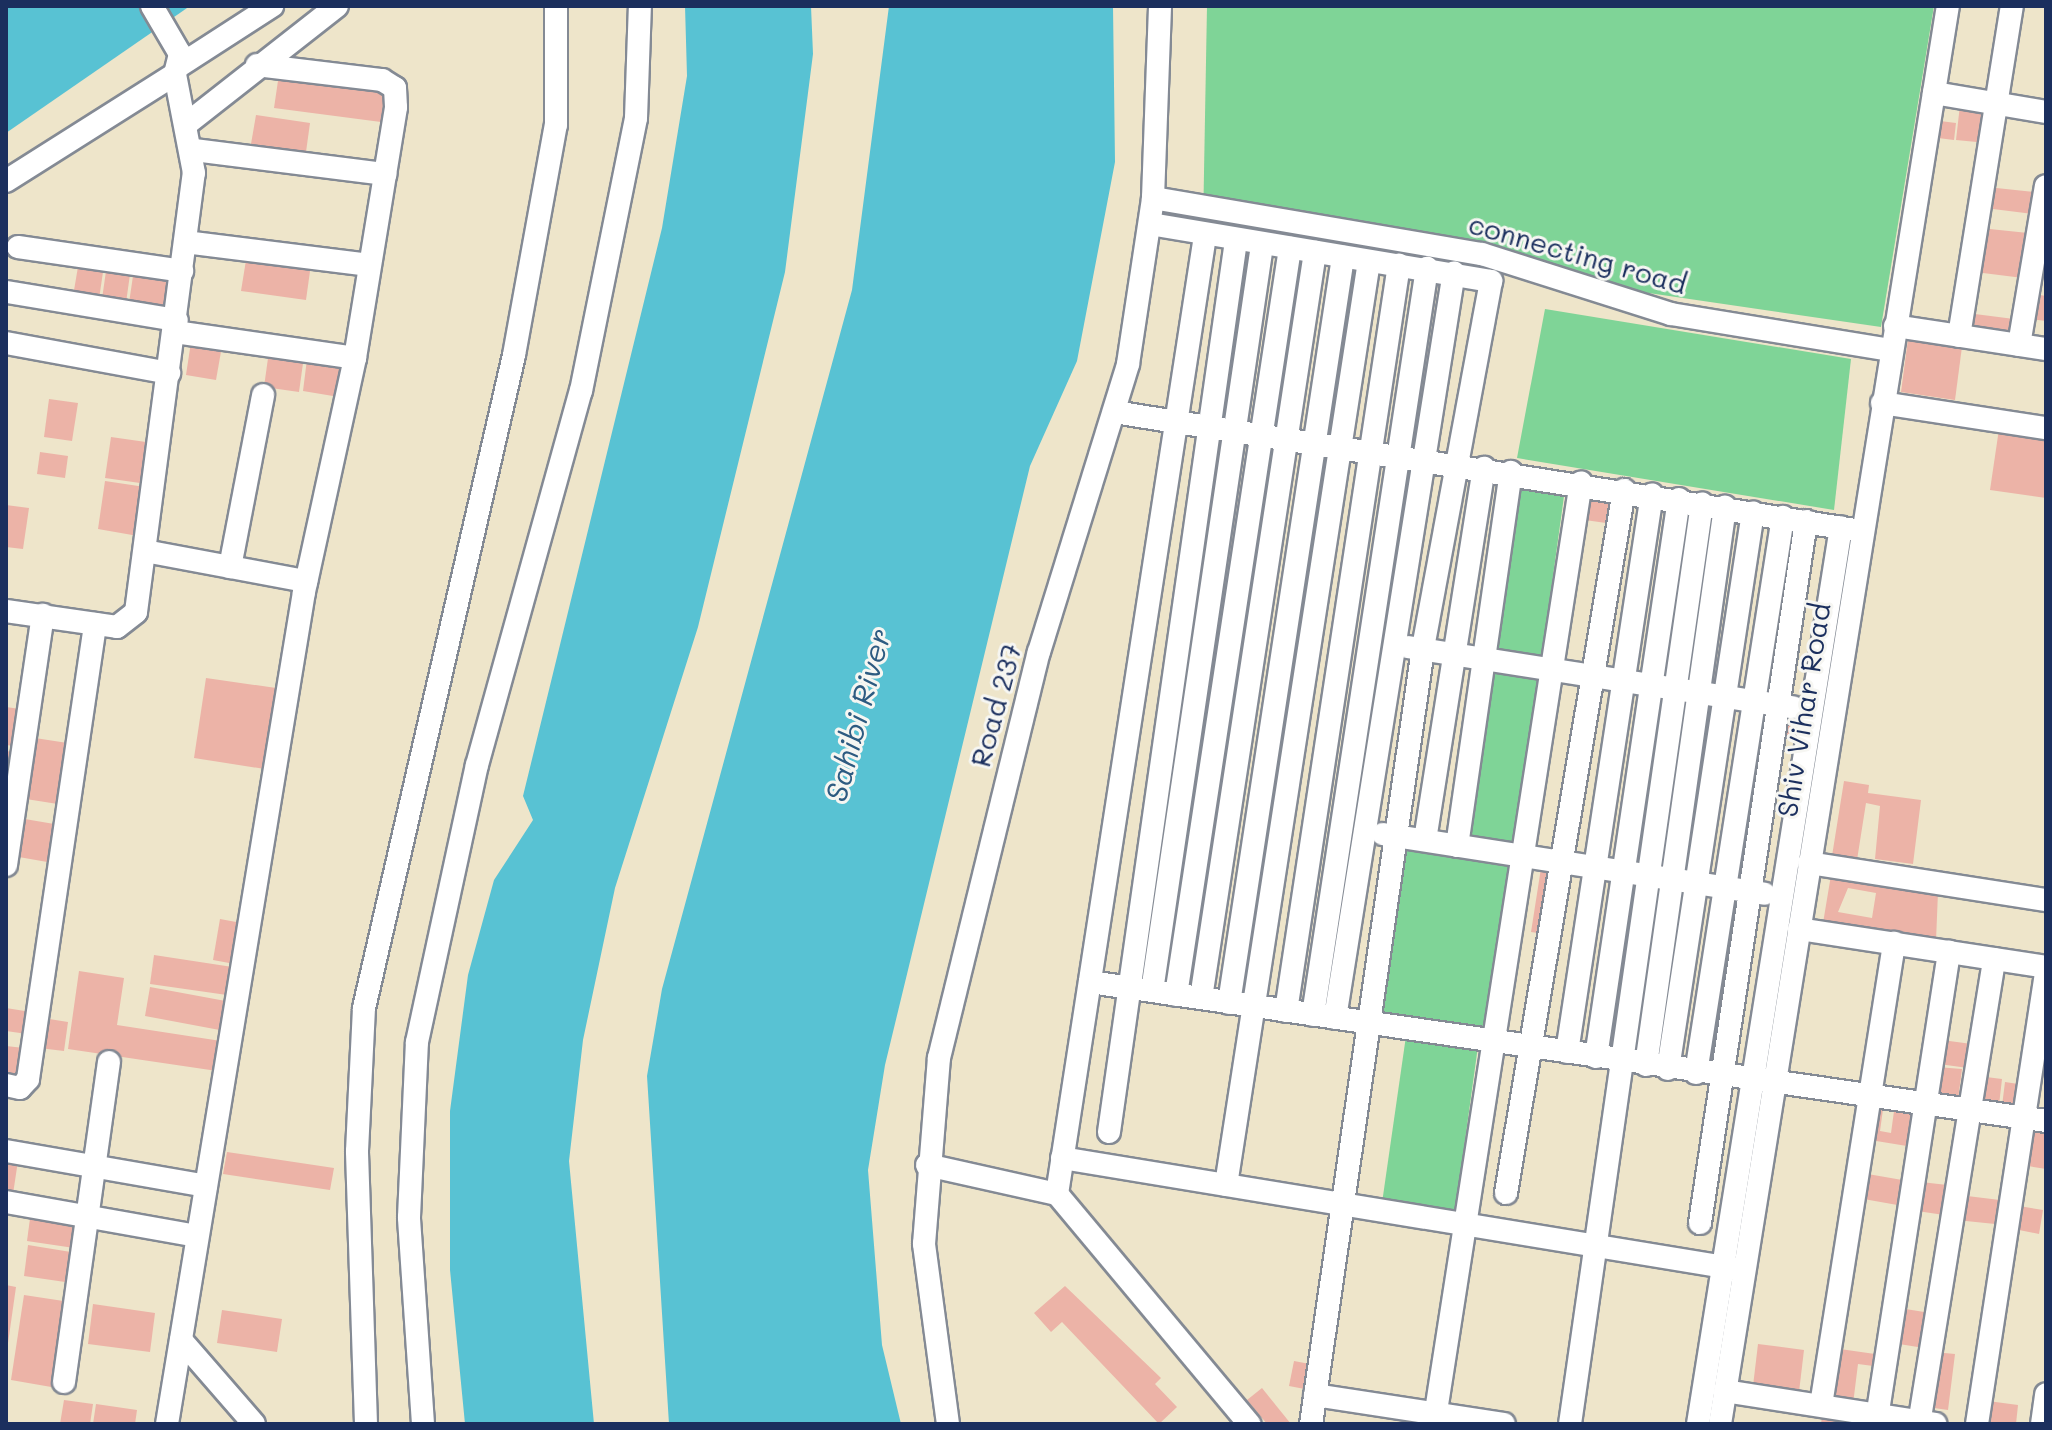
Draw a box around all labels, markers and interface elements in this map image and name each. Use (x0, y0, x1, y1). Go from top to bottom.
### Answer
street label: connecting road (1465, 206, 1691, 300)
street label: Shiv Vihar Road (1769, 600, 1837, 820)
water label: Sahibi River (817, 625, 897, 805)
street label: Road 237 (962, 640, 1028, 770)

